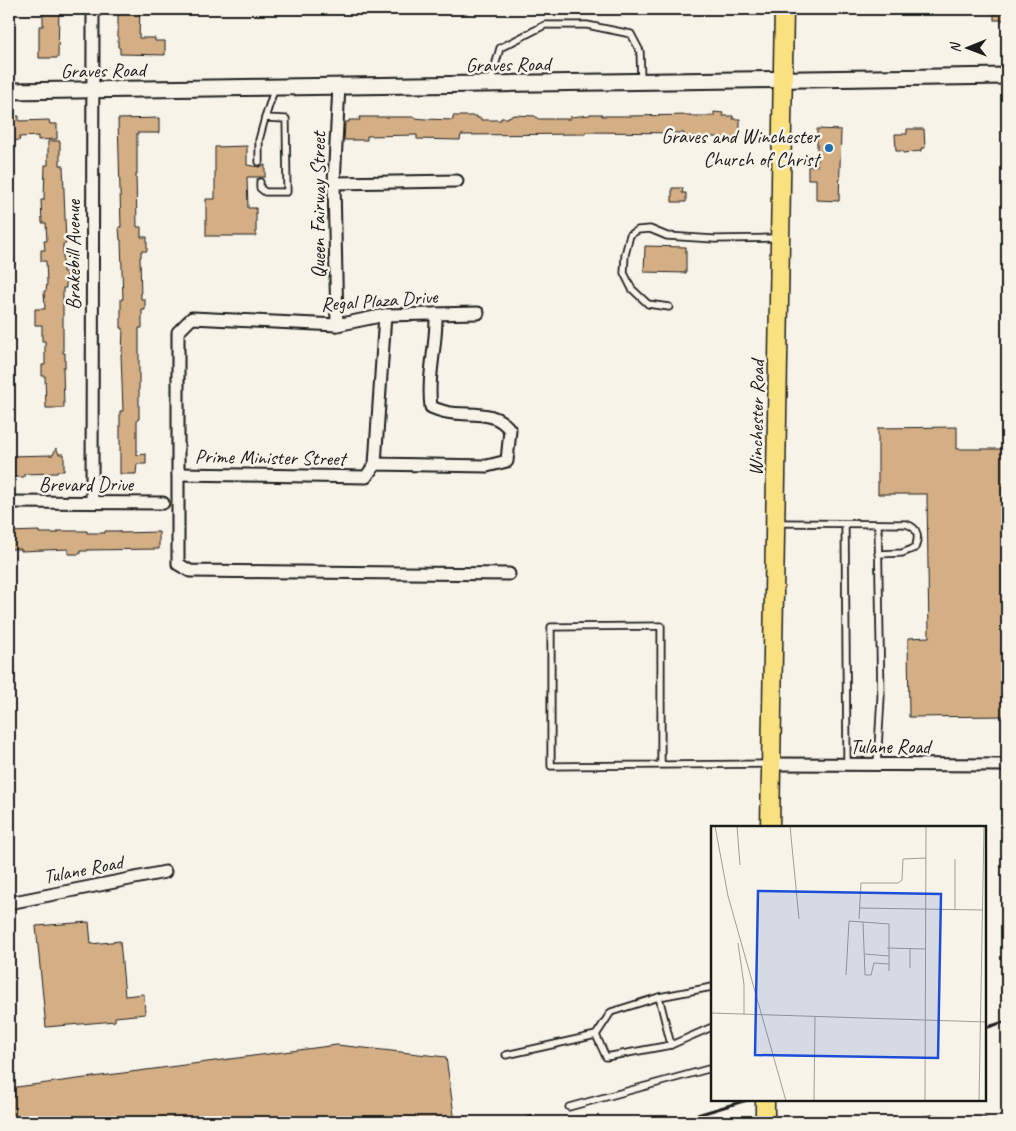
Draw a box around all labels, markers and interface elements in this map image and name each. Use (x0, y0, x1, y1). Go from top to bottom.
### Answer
north arrow (944, 22, 994, 72)
text: N (947, 41, 964, 53)
street label: Graves Road (466, 51, 554, 78)
street label: Graves Road (61, 57, 149, 84)
place label: Graves and Winchester Church of Christ (661, 124, 822, 172)
street label: Queen Fairway Street (306, 130, 331, 278)
marker: Graves and Winchester Church of Christ (823, 142, 835, 154)
street label: Brakebill Avenue (61, 198, 86, 310)
street label: Regal Plaza Drive (320, 284, 440, 317)
street label: Winchester Road (743, 357, 770, 476)
street label: Prime Minister Street (195, 444, 349, 471)
street label: Brevard Drive (39, 472, 135, 497)
street label: Tulane Road (850, 734, 933, 759)
inset map (711, 826, 986, 1101)
street label: Tulane Road (41, 849, 128, 889)

